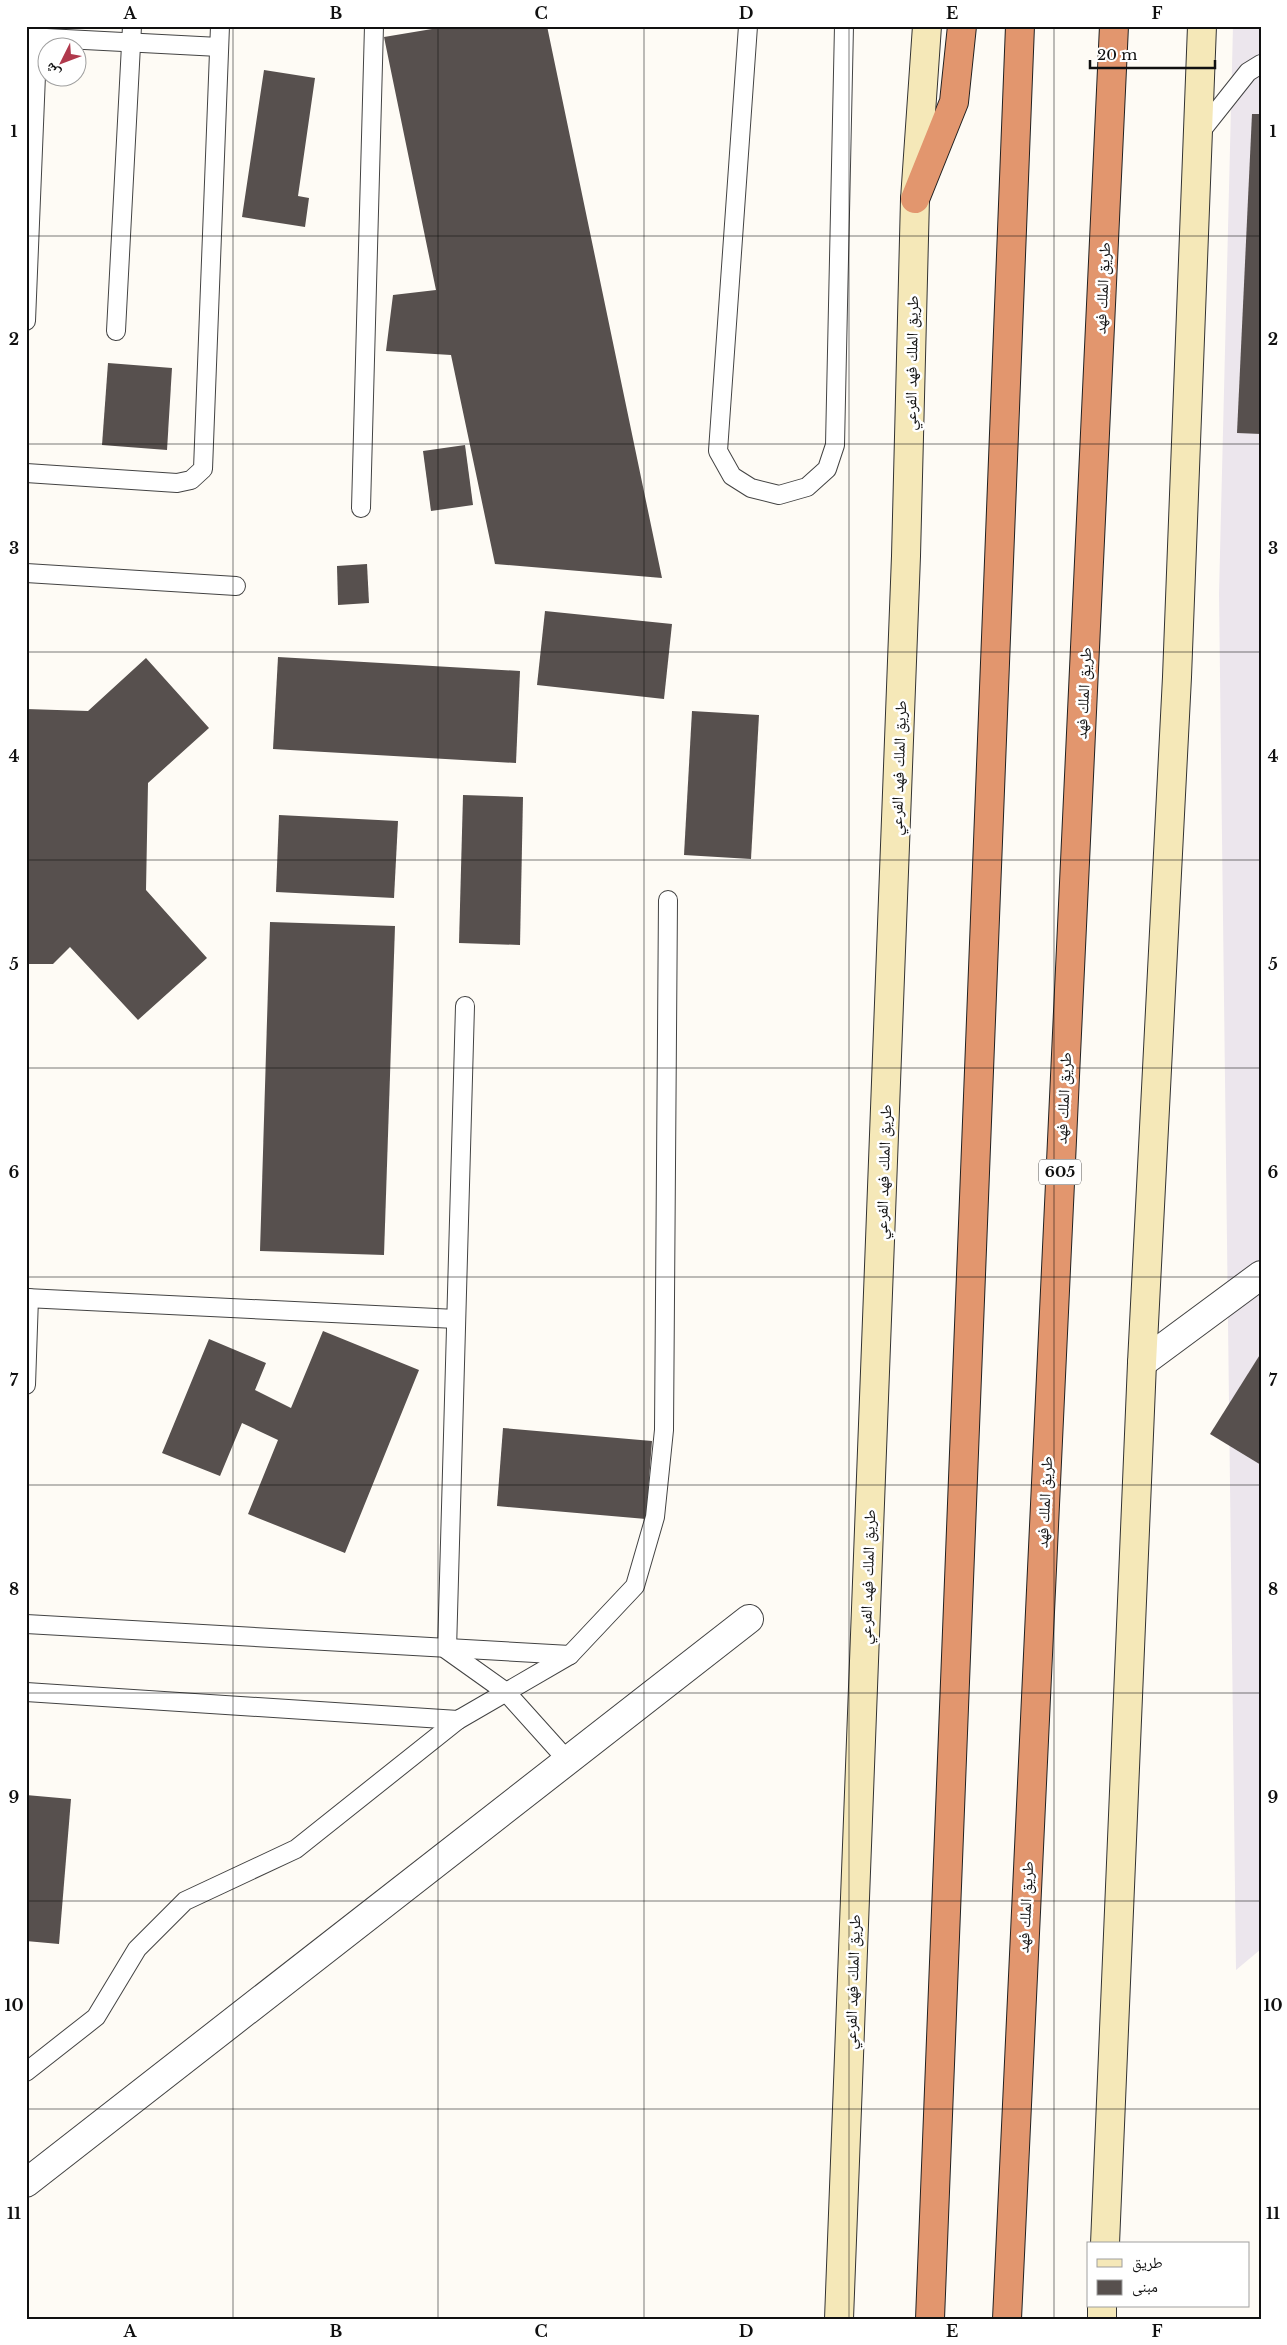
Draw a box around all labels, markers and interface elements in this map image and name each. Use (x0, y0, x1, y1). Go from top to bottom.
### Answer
text: A (123, 3, 138, 23)
text: B (330, 3, 343, 23)
text: C (534, 3, 548, 23)
text: D (739, 3, 753, 23)
text: E (946, 3, 958, 23)
text: F (1151, 3, 1163, 23)
north arrow (38, 38, 88, 88)
scale bar (1090, 38, 1214, 70)
text: 20 m (1097, 45, 1137, 64)
text: ش (41, 59, 64, 82)
text: 1 (11, 121, 18, 141)
text: 1 (1270, 121, 1277, 141)
street label: طريق الملك فهد (1090, 242, 1115, 334)
street label: طريق الملك فهد الفرعي (900, 295, 925, 431)
text: 2 (9, 329, 19, 349)
text: 2 (1268, 329, 1278, 349)
text: 3 (9, 538, 19, 558)
text: 3 (1268, 538, 1278, 558)
street label: طريق الملك فهد (1071, 647, 1096, 739)
street label: طريق الملك فهد الفرعي (886, 700, 913, 836)
text: 4 (9, 746, 19, 766)
text: 4 (1268, 746, 1278, 766)
text: 5 (9, 954, 19, 974)
text: 5 (1268, 954, 1278, 974)
street label: طريق الملك فهد (1051, 1052, 1076, 1144)
street label: طريق الملك فهد الفرعي (871, 1104, 898, 1240)
road number: 605 (1039, 1160, 1081, 1184)
text: 6 (9, 1162, 20, 1182)
text: 6 (1268, 1162, 1279, 1182)
text: 7 (10, 1370, 19, 1390)
text: 7 (1269, 1370, 1278, 1390)
street label: طريق الملك فهد (1032, 1456, 1057, 1548)
street label: طريق الملك فهد الفرعي (855, 1509, 882, 1645)
text: 8 (9, 1579, 19, 1599)
text: 8 (1268, 1579, 1278, 1599)
text: 9 (9, 1787, 20, 1807)
text: 9 (1268, 1787, 1279, 1807)
street label: طريق الملك فهد (1013, 1861, 1038, 1953)
street label: طريق الملك فهد الفرعي (840, 1914, 867, 2050)
text: 10 (4, 1995, 24, 2015)
text: 10 (1263, 1995, 1283, 2015)
text: 11 (7, 2203, 21, 2223)
text: 11 (1266, 2203, 1280, 2223)
legend (1087, 2242, 1250, 2308)
text: طريق (1132, 2253, 1163, 2273)
text: مبنى (1132, 2277, 1158, 2297)
text: A (123, 2321, 138, 2341)
text: B (330, 2321, 343, 2341)
text: C (534, 2321, 548, 2341)
text: D (739, 2321, 753, 2341)
text: E (946, 2321, 958, 2341)
text: F (1151, 2321, 1163, 2341)

